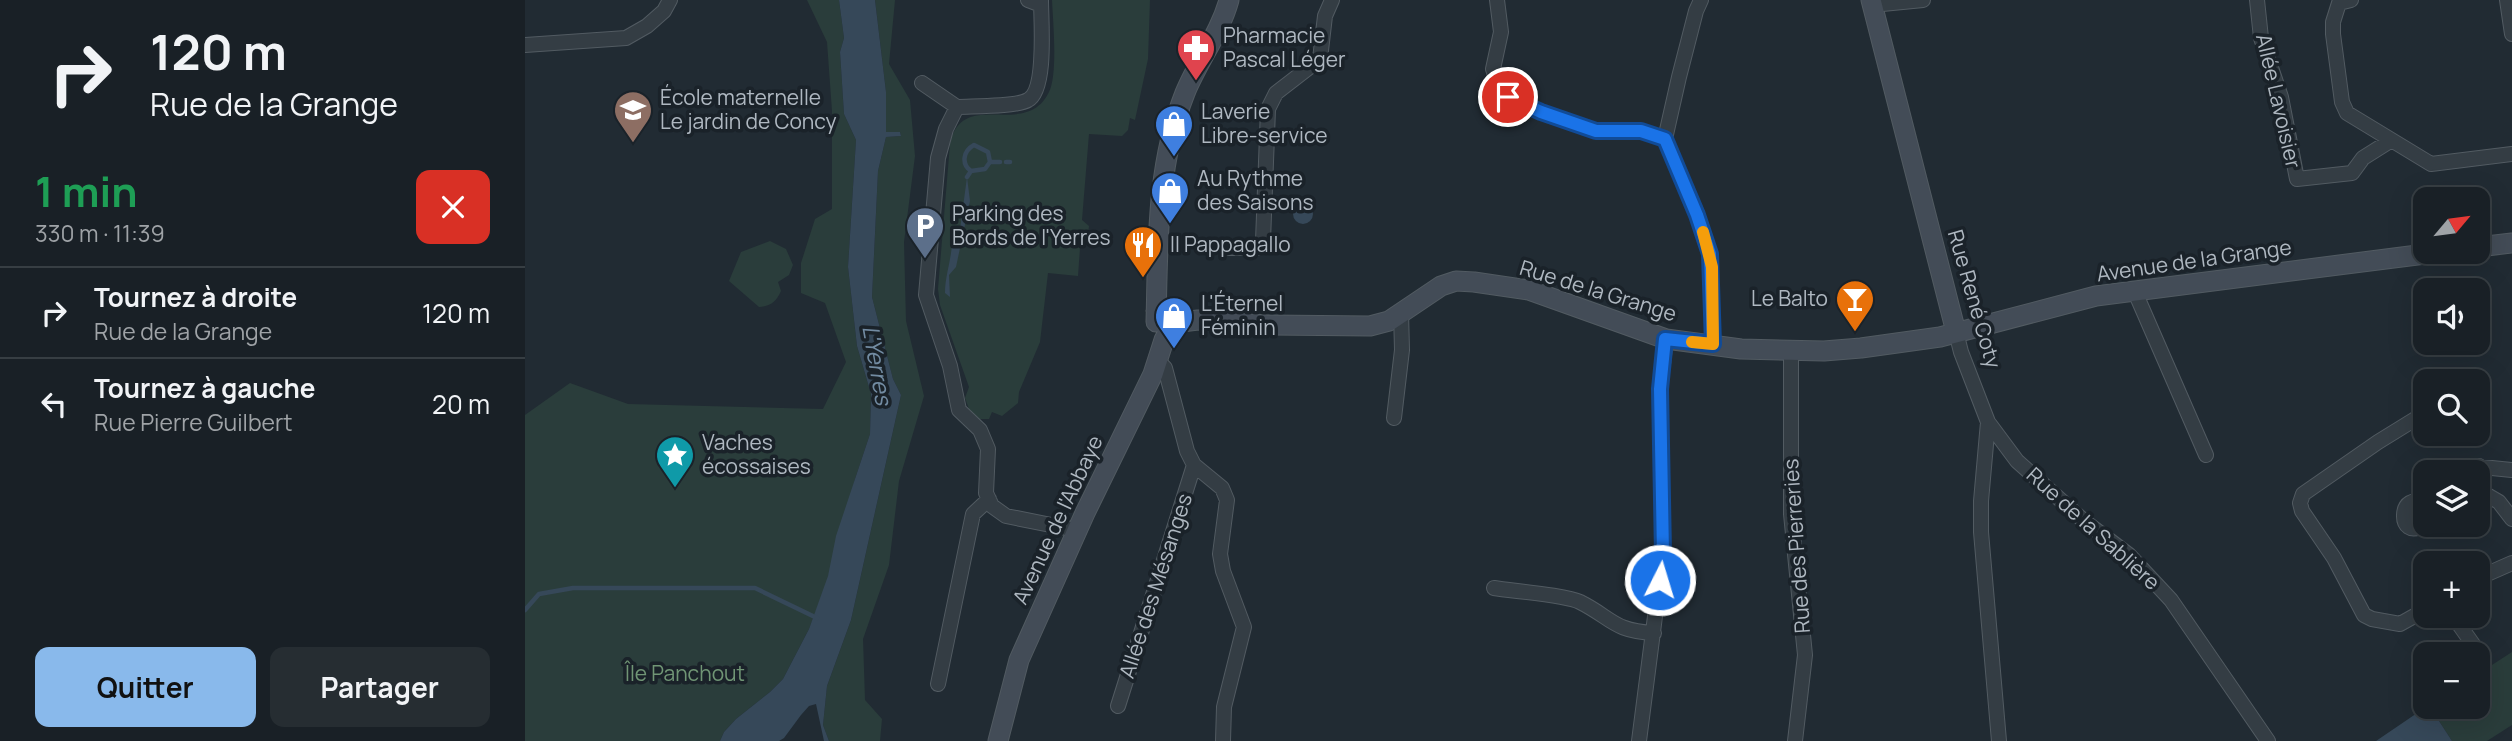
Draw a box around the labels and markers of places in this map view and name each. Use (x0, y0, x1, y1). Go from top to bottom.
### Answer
place label: Pharmacie Pascal Léger (1223, 21, 1346, 73)
pharmacy icon: Pharmacie Pascal Léger (1175, 27, 1217, 82)
pin (1478, 67, 1538, 127)
place label: École maternelle Le jardin de Concy (660, 83, 837, 135)
school or university icon: École maternelle Le jardin de Concy (612, 89, 654, 144)
place label: Laverie Libre-service (1201, 97, 1328, 149)
shop icon: Laverie Libre-service (1153, 103, 1195, 158)
place label: Au Rythme des Saisons (1197, 164, 1313, 216)
shop icon: Au Rythme des Saisons (1149, 170, 1191, 225)
place label: Parking des Bords de l'Yerres (952, 199, 1111, 251)
parking icon: Parking des Bords de l'Yerres (904, 205, 946, 260)
restaurant icon: Il Pappagallo (1122, 224, 1164, 279)
place label: Il Pappagallo (1170, 230, 1291, 258)
bar icon: Le Balto (1834, 278, 1876, 333)
place label: Le Balto (1751, 284, 1828, 312)
place label: L'Éternel Féminin (1201, 289, 1283, 341)
shop icon: L'Éternel Féminin (1153, 295, 1195, 350)
place label: Vaches écossaises (702, 428, 811, 480)
place icon: Vaches écossaises (654, 434, 696, 489)

